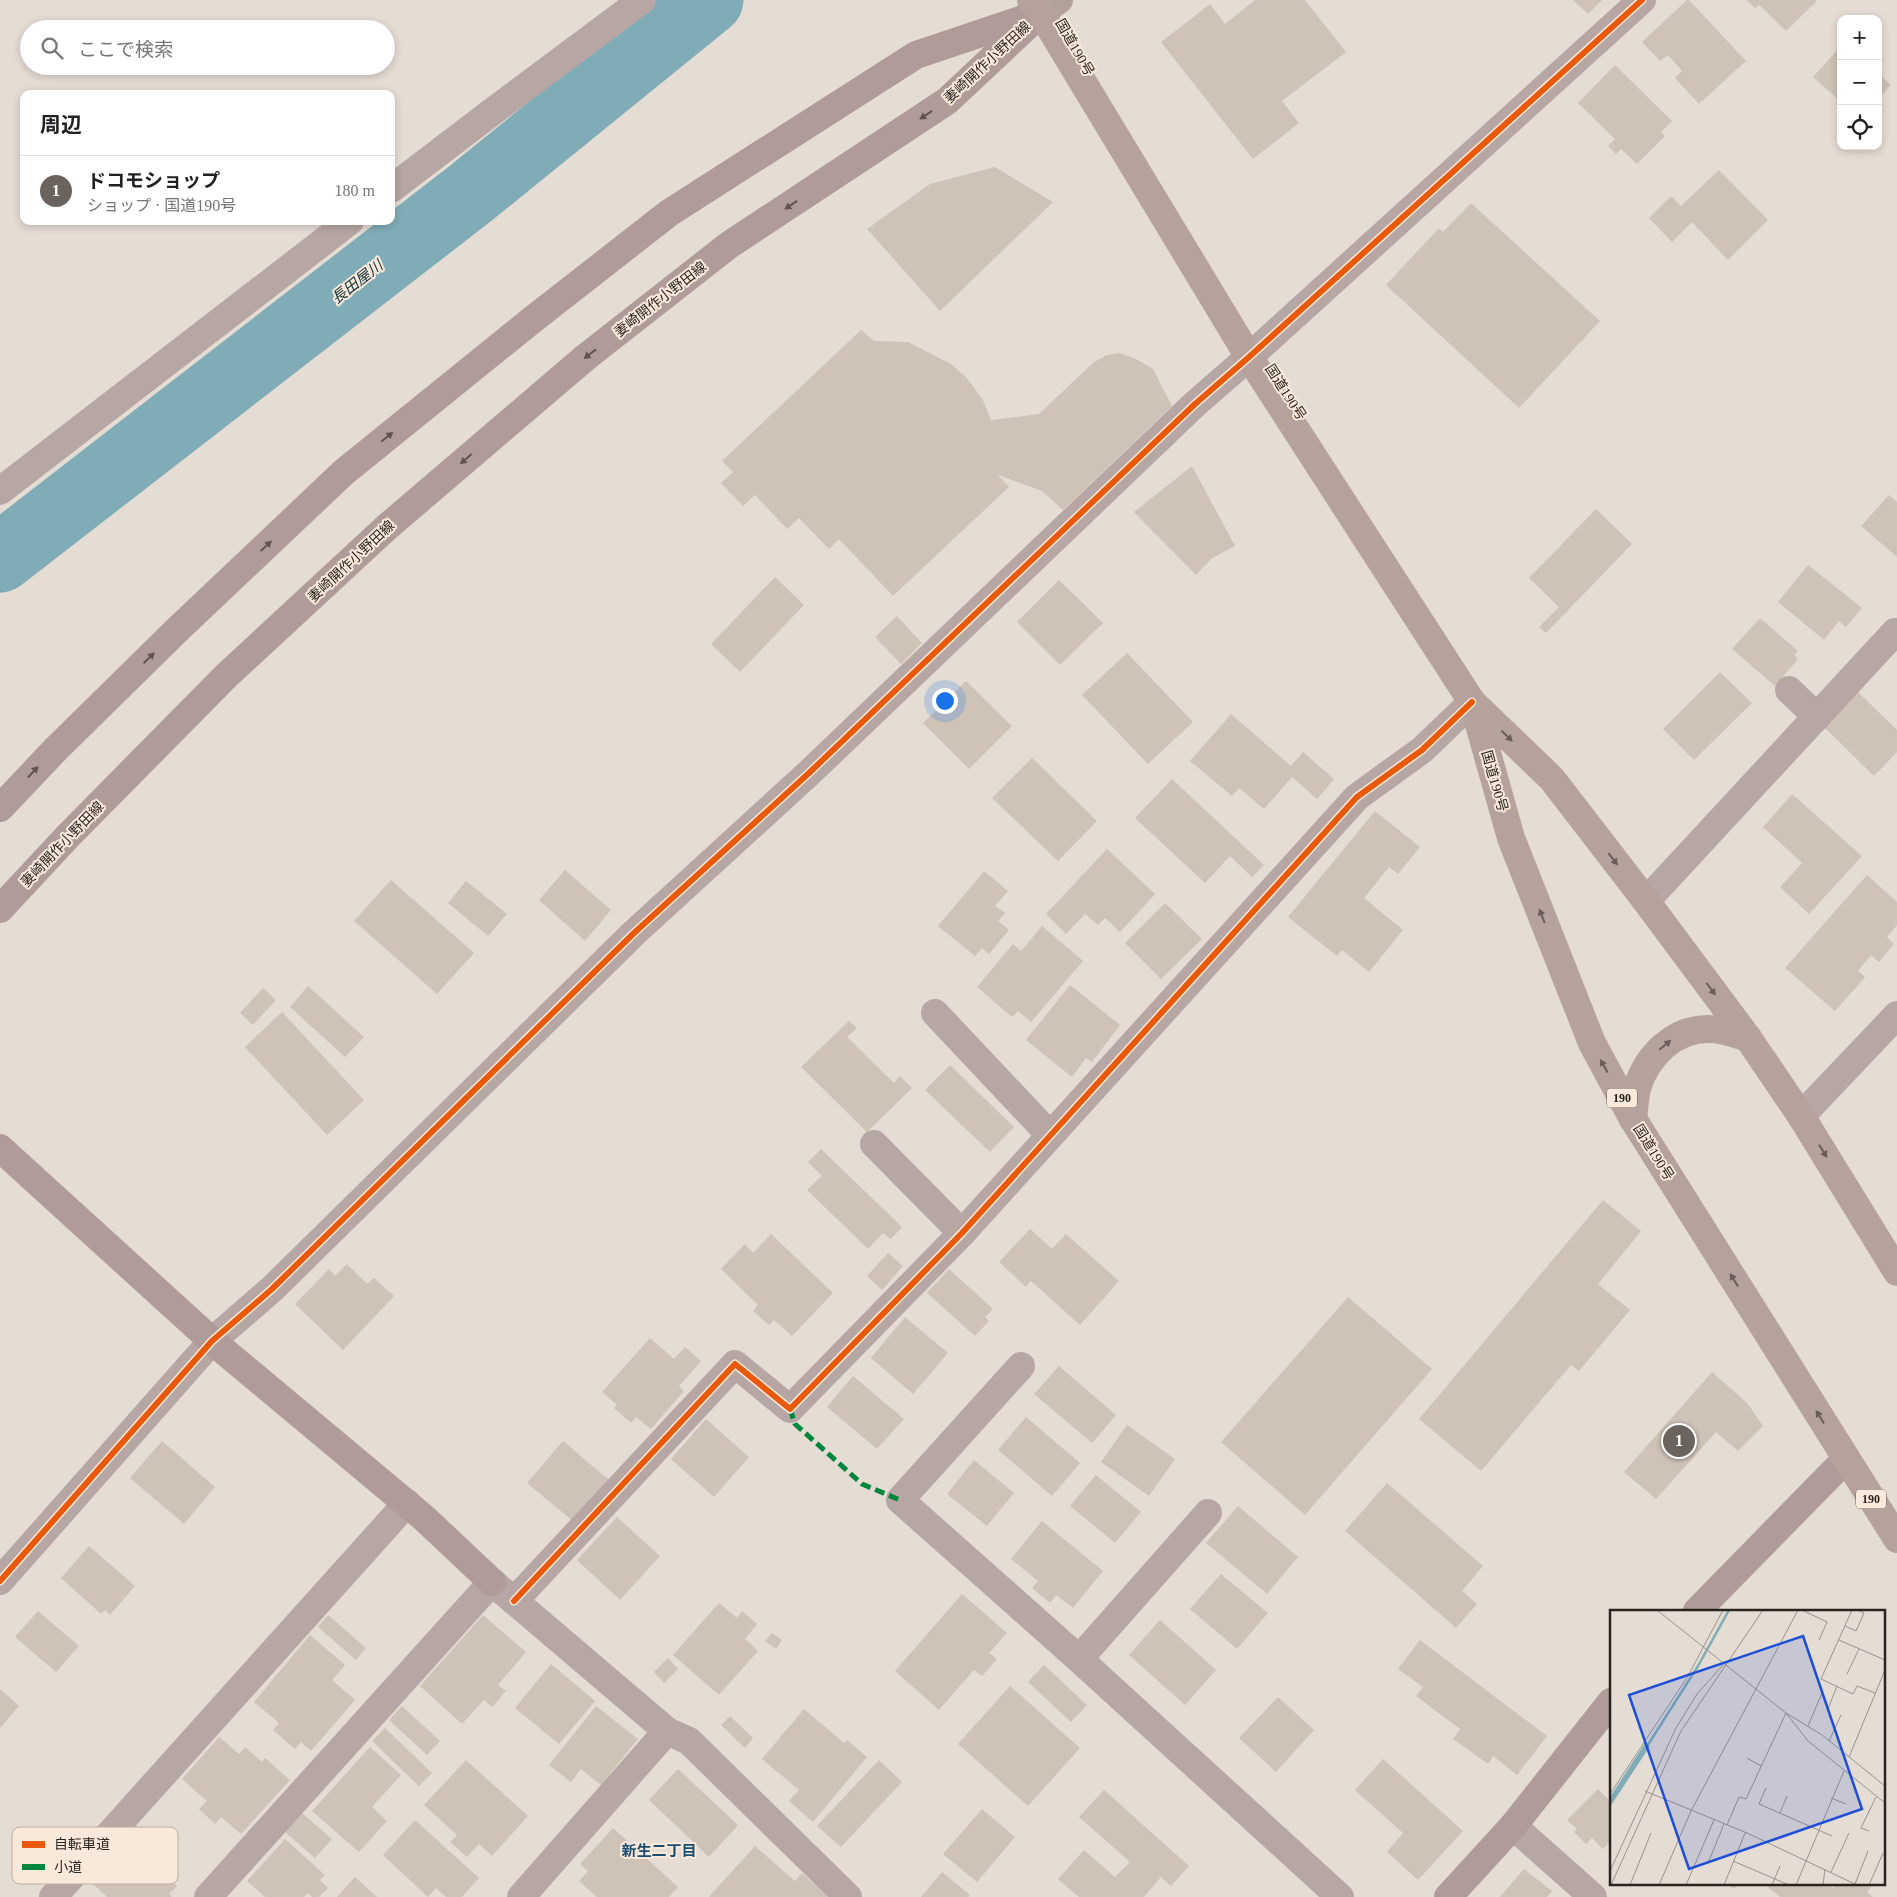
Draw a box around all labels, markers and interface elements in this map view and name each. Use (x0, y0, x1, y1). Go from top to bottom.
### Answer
map controls (1837, 15, 1882, 150)
button: + (1837, 15, 1882, 60)
street label: 国道190号 (1052, 16, 1097, 78)
street label: 妻崎開作小野田線 (941, 19, 1033, 106)
search box (20, 20, 395, 75)
icon: search (38, 34, 66, 62)
text: ここで検索 (78, 39, 173, 60)
button: − (1837, 60, 1882, 105)
button: locate (1837, 105, 1882, 150)
one-way arrow (919, 110, 933, 120)
text: 周辺 (40, 113, 82, 137)
text: ドコモショップ (87, 170, 220, 191)
text: 1 (52, 182, 60, 199)
text: 180 m (335, 182, 375, 199)
text: ショップ · 国道190号 (87, 197, 236, 214)
one-way arrow (784, 200, 797, 209)
water label: 長田屋川 (328, 256, 387, 307)
street label: 妻崎開作小野田線 (612, 259, 709, 340)
one-way arrow (584, 348, 597, 359)
street label: 国道190号 (1262, 362, 1309, 423)
one-way arrow (380, 432, 393, 443)
one-way arrow (461, 453, 473, 465)
street label: 妻崎開作小野田線 (305, 518, 397, 605)
one-way arrow (260, 540, 272, 552)
one-way arrow (142, 652, 154, 664)
your location (932, 688, 958, 714)
one-way arrow (1501, 730, 1513, 742)
street label: 国道190号 (1479, 749, 1510, 813)
one-way arrow (27, 767, 39, 779)
street label: 妻崎開作小野田線 (18, 799, 107, 890)
one-way arrow (1608, 852, 1619, 865)
one-way arrow (1537, 909, 1545, 923)
one-way arrow (1706, 982, 1716, 996)
one-way arrow (1659, 1040, 1671, 1051)
one-way arrow (1600, 1059, 1608, 1073)
road number: 190 (1607, 1088, 1637, 1108)
street label: 国道190号 (1631, 1122, 1677, 1183)
one-way arrow (1818, 1145, 1827, 1158)
one-way arrow (1729, 1273, 1738, 1286)
one-way arrow (1815, 1411, 1825, 1424)
pin: 1 (1663, 1422, 1695, 1460)
road number: 190 (1856, 1490, 1886, 1508)
inset map (1610, 1610, 1884, 1884)
legend (12, 1827, 178, 1884)
text: 自転車道 (54, 1837, 110, 1852)
district label: 新生二丁目 (621, 1843, 697, 1859)
text: 小道 (54, 1860, 82, 1875)

